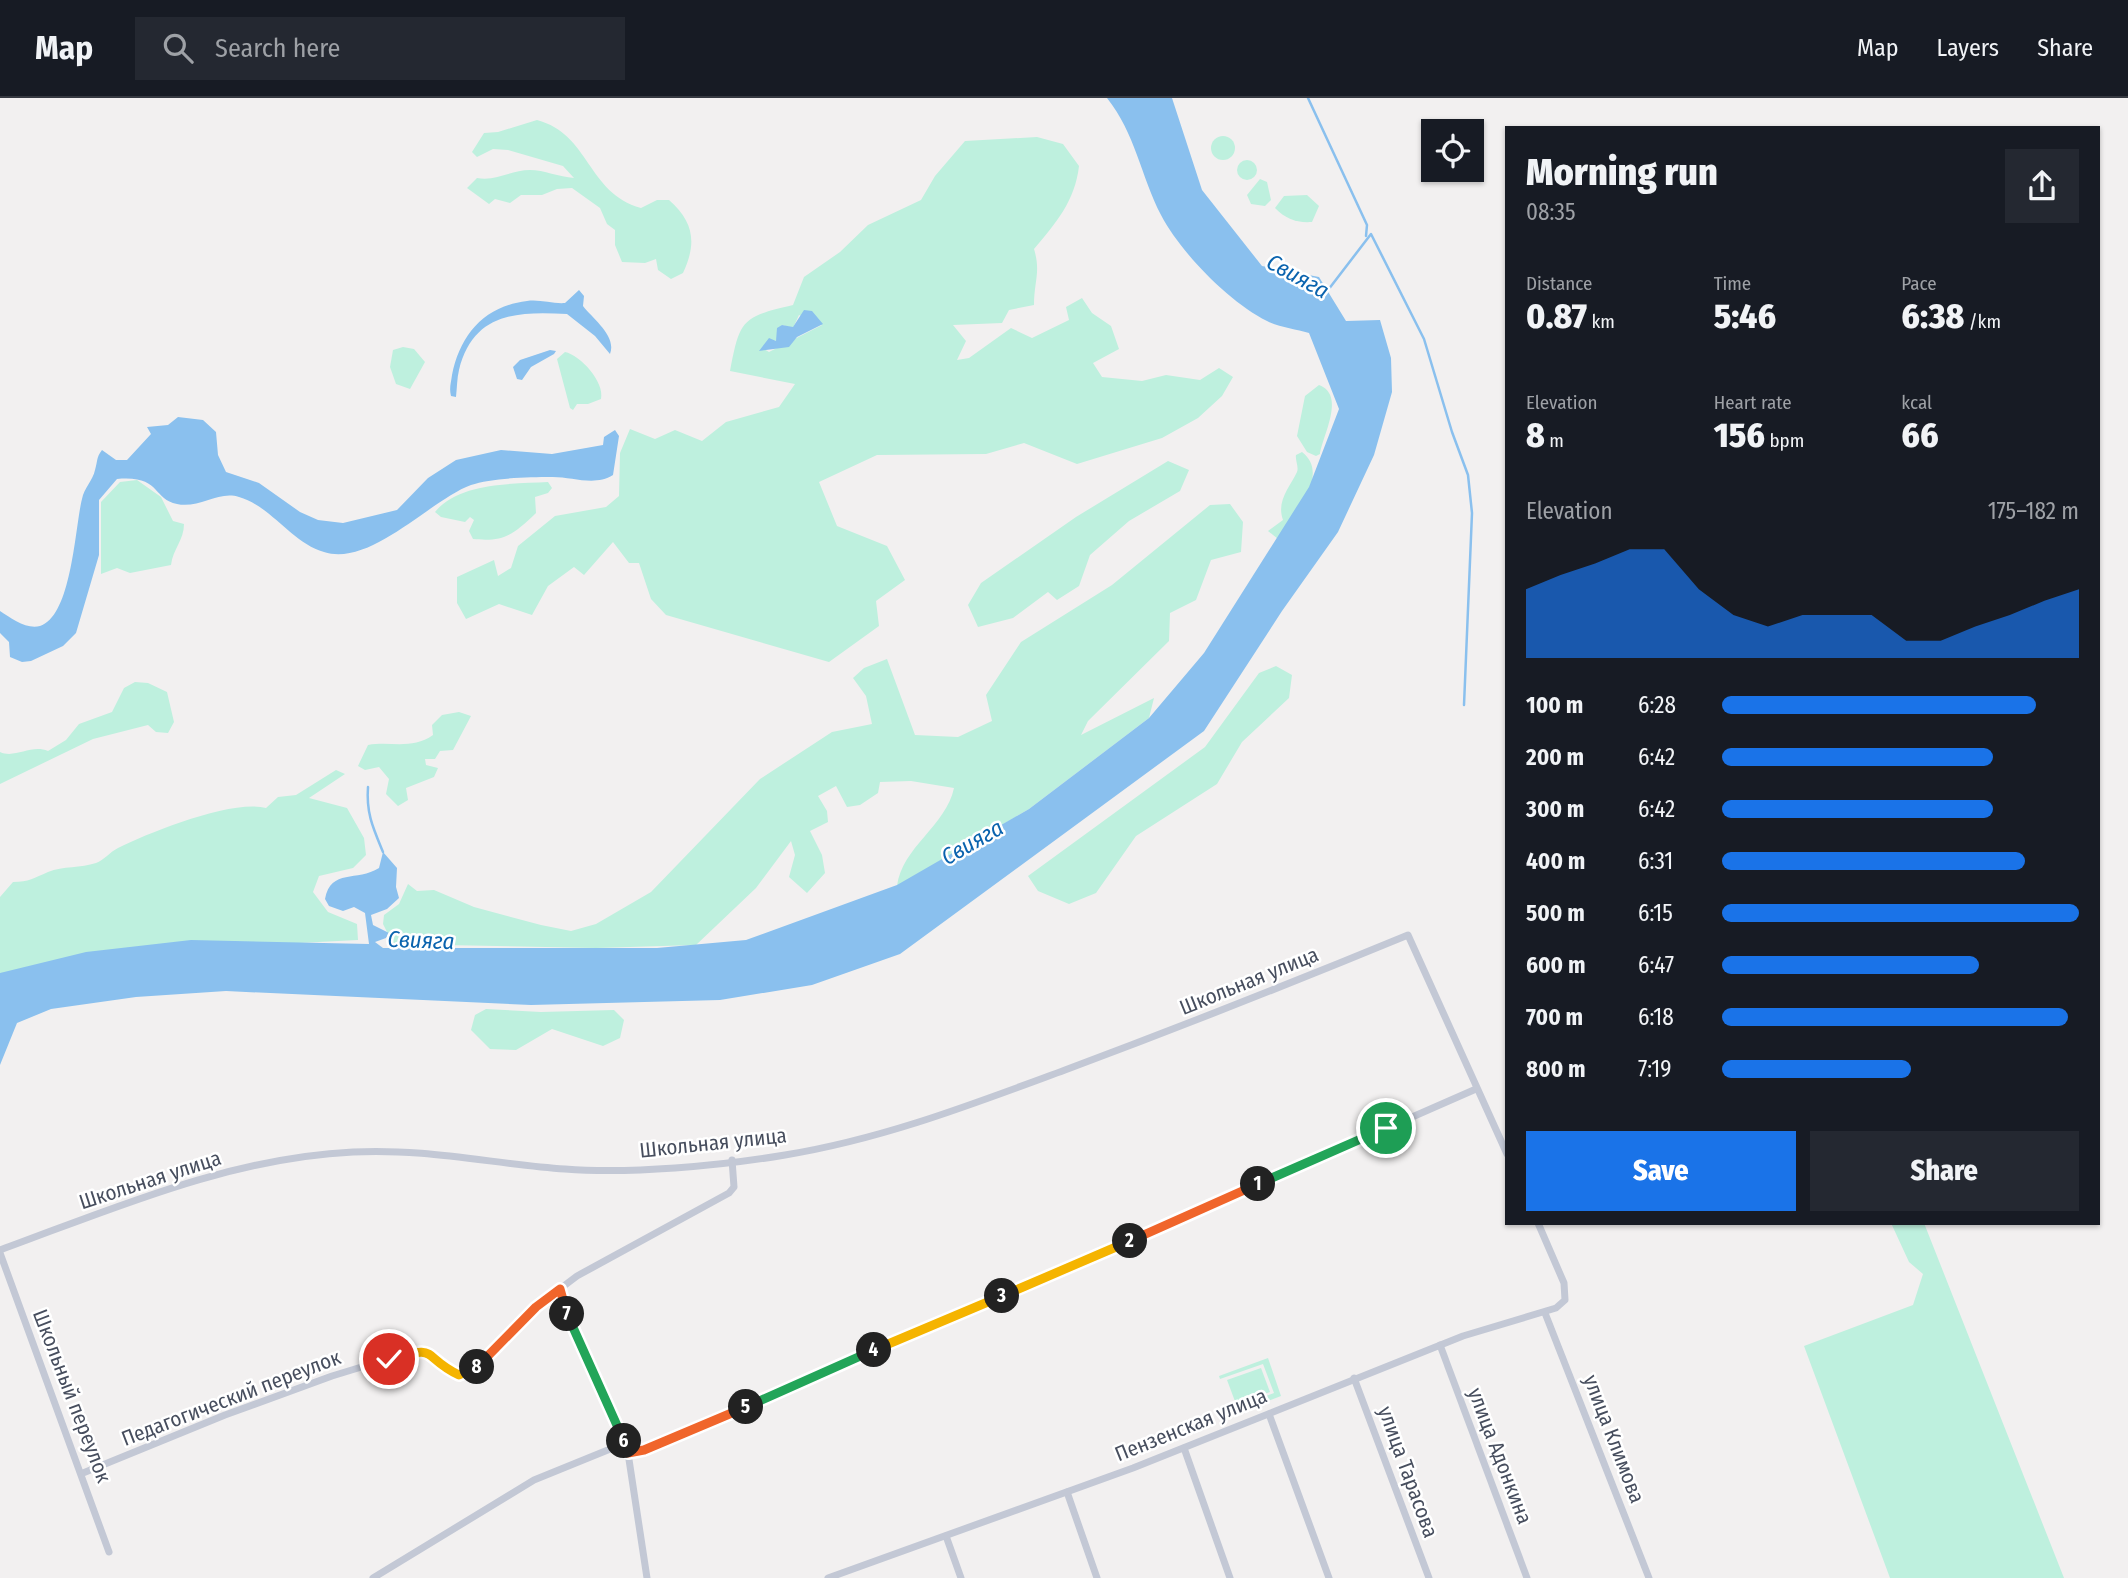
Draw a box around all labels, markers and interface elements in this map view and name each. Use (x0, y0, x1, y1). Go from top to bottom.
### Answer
search box (135, 17, 625, 80)
text: Map (35, 28, 93, 68)
icon: search (159, 29, 197, 67)
text: Search here (215, 33, 340, 64)
text: Map (1857, 34, 1899, 62)
text: Layers (1937, 34, 1999, 62)
text: Share (2037, 34, 2093, 62)
map controls (1421, 119, 1484, 182)
button: locate (1421, 119, 1484, 182)
text: Morning run (1526, 149, 1718, 195)
button: share (2005, 149, 2079, 223)
text: 08:35 (1526, 198, 1576, 226)
water label: Свияга (1262, 248, 1334, 304)
text: Distance (1526, 272, 1593, 295)
text: Time (1714, 272, 1751, 295)
text: Pace (1901, 272, 1937, 295)
text: 0.87 (1526, 295, 1587, 337)
text: 5:46 (1714, 295, 1776, 337)
text: 6:38 (1901, 295, 1964, 337)
text: km (1587, 310, 1615, 333)
text: /km (1964, 310, 2001, 333)
text: Elevation (1526, 391, 1598, 414)
text: Heart rate (1714, 391, 1792, 414)
text: kcal (1901, 391, 1932, 414)
text: 8 (1526, 414, 1545, 456)
text: 156 (1714, 414, 1765, 456)
text: 66 (1901, 414, 1939, 456)
text: m (1545, 429, 1564, 452)
text: bpm (1765, 429, 1804, 452)
text: Elevation (1526, 497, 1613, 525)
text: 175–182 m (1988, 497, 2079, 525)
text: 100 m (1526, 691, 1583, 719)
text: 6:28 (1638, 691, 1676, 719)
text: 200 m (1526, 743, 1584, 771)
text: 6:42 (1638, 743, 1675, 771)
text: 300 m (1526, 795, 1584, 823)
text: 6:42 (1638, 795, 1675, 823)
water label: Свияга (936, 813, 1008, 871)
text: 400 m (1526, 847, 1585, 875)
text: 6:31 (1638, 847, 1673, 875)
text: 500 m (1526, 899, 1585, 927)
text: 6:15 (1638, 899, 1673, 927)
water label: Свияга (387, 925, 455, 955)
street label: Школьная улица (1176, 941, 1322, 1021)
text: 600 m (1526, 951, 1585, 979)
text: 6:47 (1638, 951, 1674, 979)
text: 700 m (1526, 1003, 1583, 1031)
text: 6:18 (1638, 1003, 1674, 1031)
text: 800 m (1526, 1055, 1586, 1083)
text: 7:19 (1638, 1055, 1671, 1083)
pin (1356, 1098, 1416, 1158)
icon: arrive (1367, 1109, 1405, 1147)
street label: Школьная улица (638, 1122, 788, 1164)
button: Save (1526, 1131, 1796, 1211)
button: Share (1810, 1131, 2079, 1211)
street label: Школьная улица (76, 1145, 224, 1215)
pin: 1 (1240, 1166, 1276, 1202)
text: 1 (1253, 1172, 1262, 1195)
pin: 2 (1112, 1224, 1148, 1258)
text: 2 (1125, 1229, 1134, 1252)
pin: 3 (984, 1278, 1020, 1314)
text: 3 (997, 1284, 1006, 1307)
pin: 7 (550, 1296, 584, 1332)
text: 7 (562, 1302, 571, 1325)
street label: Школьный переулок (27, 1306, 117, 1486)
pin (359, 1329, 419, 1389)
pin: 4 (856, 1332, 892, 1368)
text: 4 (869, 1338, 878, 1361)
icon: check (370, 1340, 408, 1378)
street label: Педагогический переулок (118, 1344, 344, 1452)
pin: 8 (460, 1350, 494, 1384)
text: 8 (471, 1355, 482, 1378)
street label: улица Климова (1578, 1371, 1650, 1507)
street label: Пензенская улица (1111, 1383, 1271, 1467)
street label: улица Адонкина (1462, 1384, 1538, 1528)
pin: 5 (728, 1390, 764, 1424)
text: 5 (741, 1395, 750, 1418)
street label: улица Тарасова (1372, 1403, 1444, 1541)
pin: 6 (606, 1424, 642, 1458)
text: 6 (619, 1429, 628, 1452)

